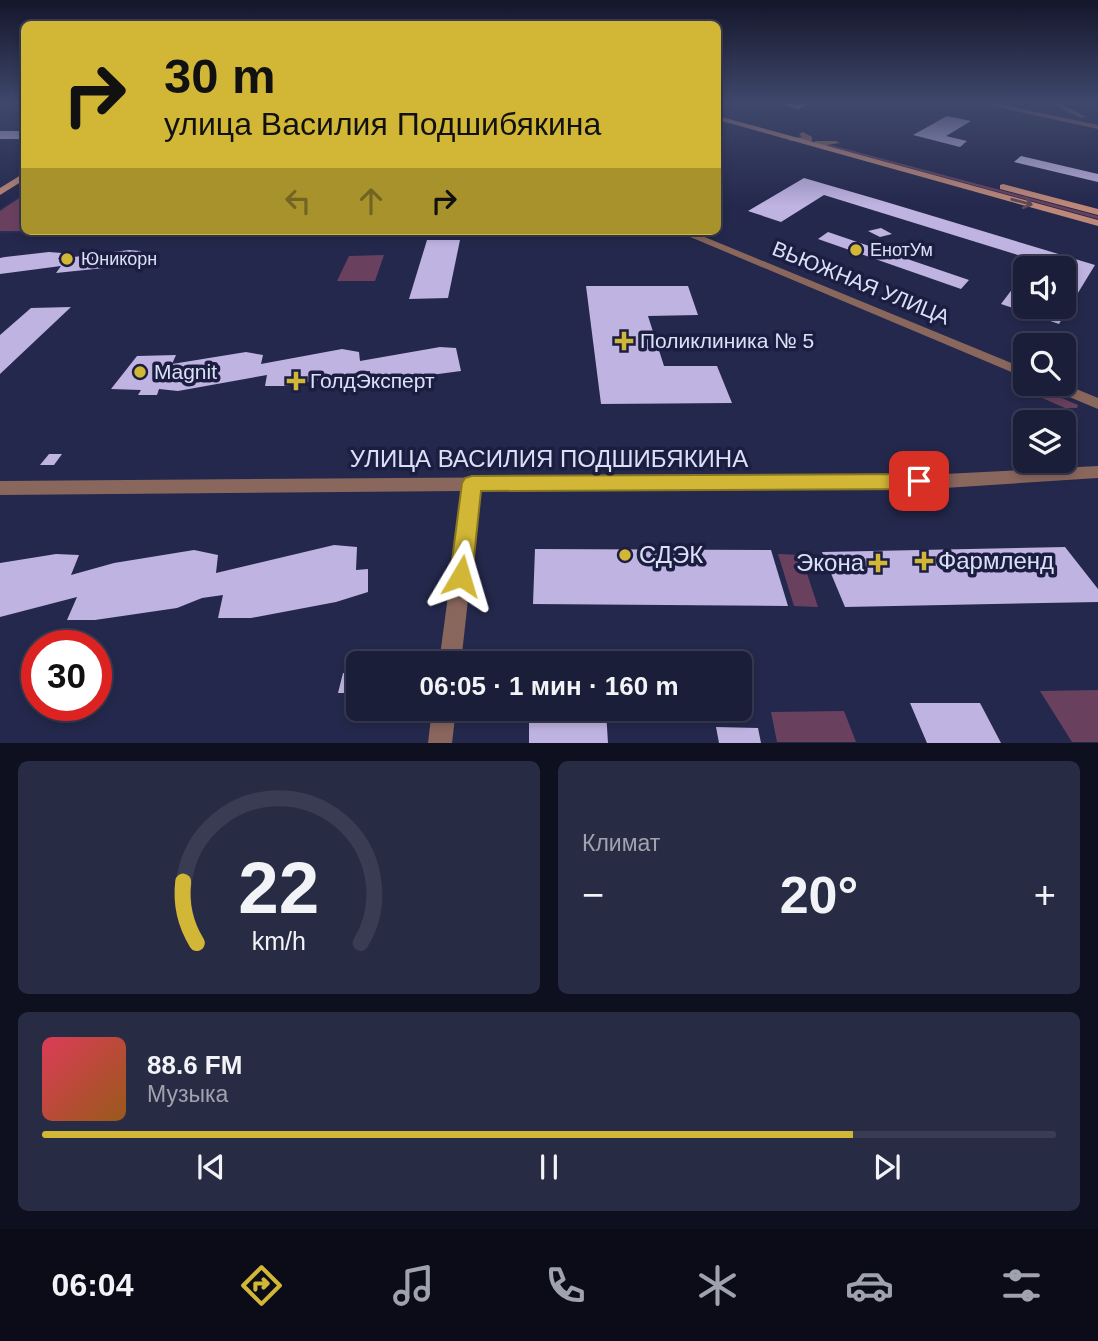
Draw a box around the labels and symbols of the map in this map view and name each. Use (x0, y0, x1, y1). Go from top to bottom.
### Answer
one-way arrow (1011, 197, 1033, 210)
street label: ВЬЮЖНАЯ УЛИЦА (769, 236, 953, 329)
place label: ЕнотУм (870, 240, 933, 260)
marker: ЕнотУм (848, 242, 864, 258)
place label: Юникорн (81, 249, 157, 269)
marker: Юникорн (59, 251, 75, 267)
place label: Поликлиника № 5 (640, 329, 814, 352)
marker: Поликлиника № 5 (614, 331, 634, 351)
place label: Magnit (154, 360, 217, 383)
marker: Magnit (132, 364, 148, 380)
place label: ГолдЭксперт (310, 369, 435, 392)
marker: ГолдЭксперт (288, 373, 304, 389)
street label: УЛИЦА ВАСИЛИЯ ПОДШИБЯКИНА (350, 445, 748, 472)
pin (889, 451, 949, 511)
position arrow (424, 539, 498, 613)
place label: СДЭК (639, 541, 703, 568)
marker: СДЭК (617, 547, 633, 563)
place label: Фармленд (938, 547, 1054, 574)
place label: Экона (796, 549, 865, 576)
marker: Фармленд (916, 553, 932, 569)
marker: Экона (870, 555, 886, 571)
speed limit sign: 30 (21, 630, 112, 721)

